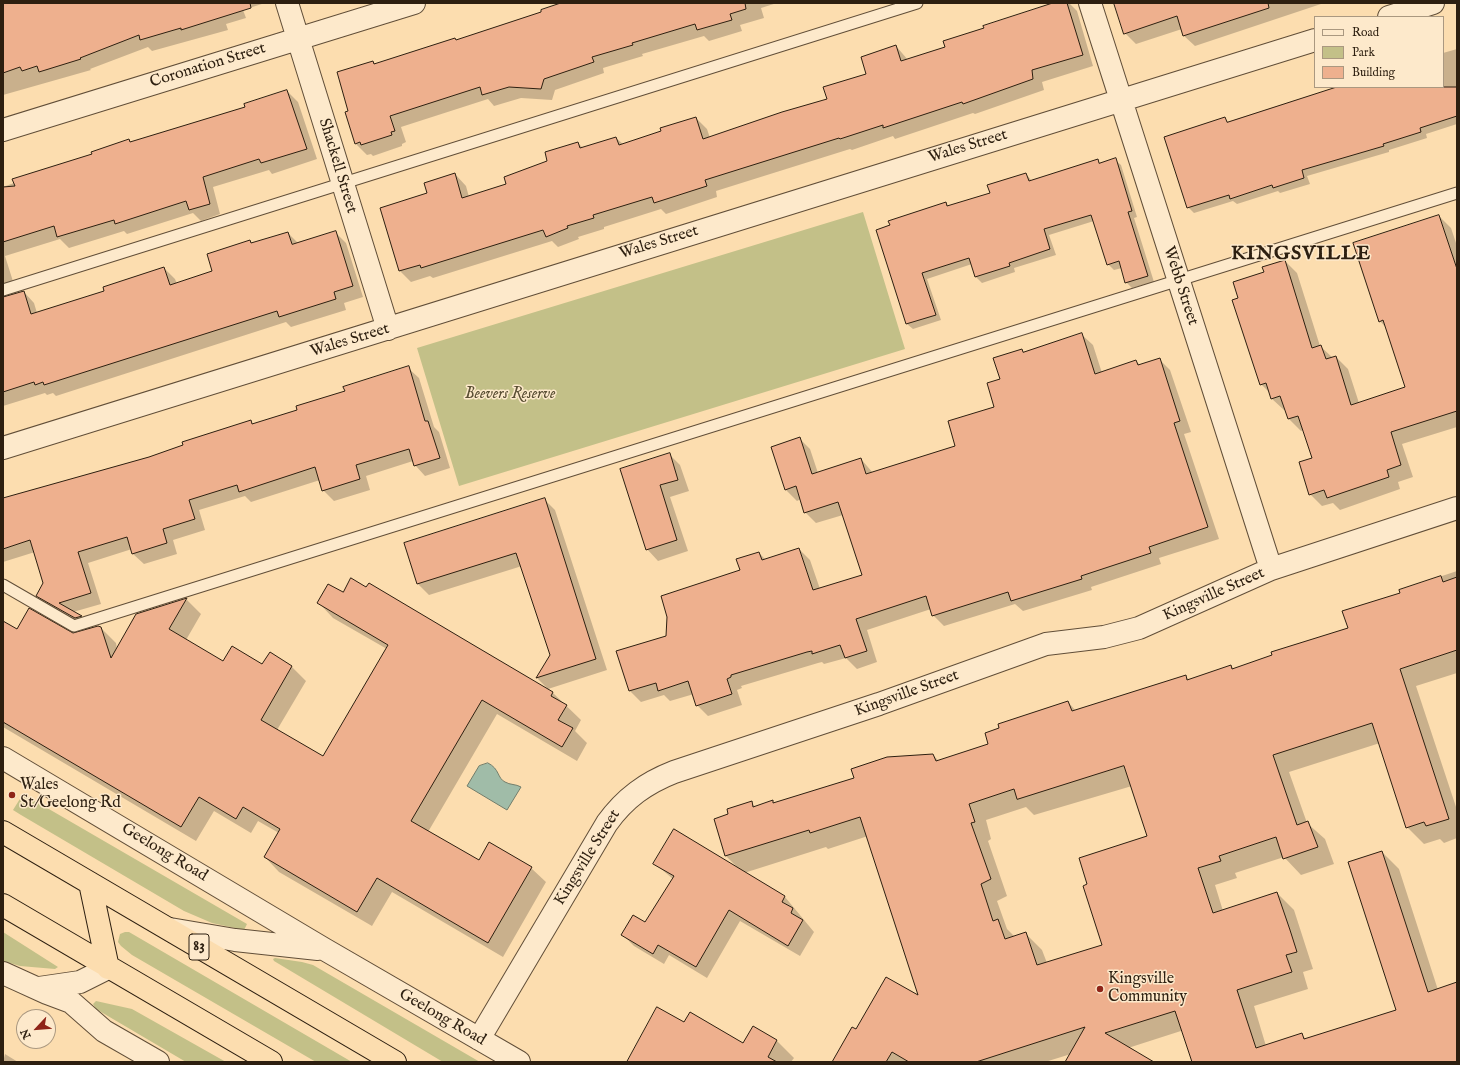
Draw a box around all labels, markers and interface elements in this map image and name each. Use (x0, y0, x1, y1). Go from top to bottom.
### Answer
legend (1314, 16, 1444, 88)
text: Road (1352, 25, 1379, 40)
street label: Coronation Street (148, 39, 268, 93)
text: Park (1352, 45, 1375, 60)
text: Building (1352, 65, 1395, 80)
street label: Shackell Street (313, 116, 361, 216)
street label: Wales Street (926, 126, 1010, 168)
street label: Wales Street (617, 222, 701, 264)
district label: KINGSVILLE (1231, 243, 1371, 267)
street label: Webb Street (1158, 244, 1202, 328)
street label: Wales Street (308, 320, 392, 362)
park label: Beevers Reserve (465, 385, 555, 405)
street label: Kingsville Street (1160, 564, 1268, 626)
street label: Kingsville Street (852, 666, 962, 722)
place label: Wales St/Geelong Rd (20, 776, 121, 814)
marker: Wales St/Geelong Rd (7, 790, 17, 800)
street label: Kingsville Street (551, 807, 625, 909)
street label: Geelong Road (117, 820, 211, 886)
road number: 83 (189, 934, 209, 960)
place label: Kingsville Community (1108, 970, 1187, 1008)
marker: Kingsville Community (1095, 984, 1105, 994)
street label: Geelong Road (395, 985, 489, 1051)
north arrow (16, 1009, 56, 1049)
text: N (18, 1026, 34, 1041)

